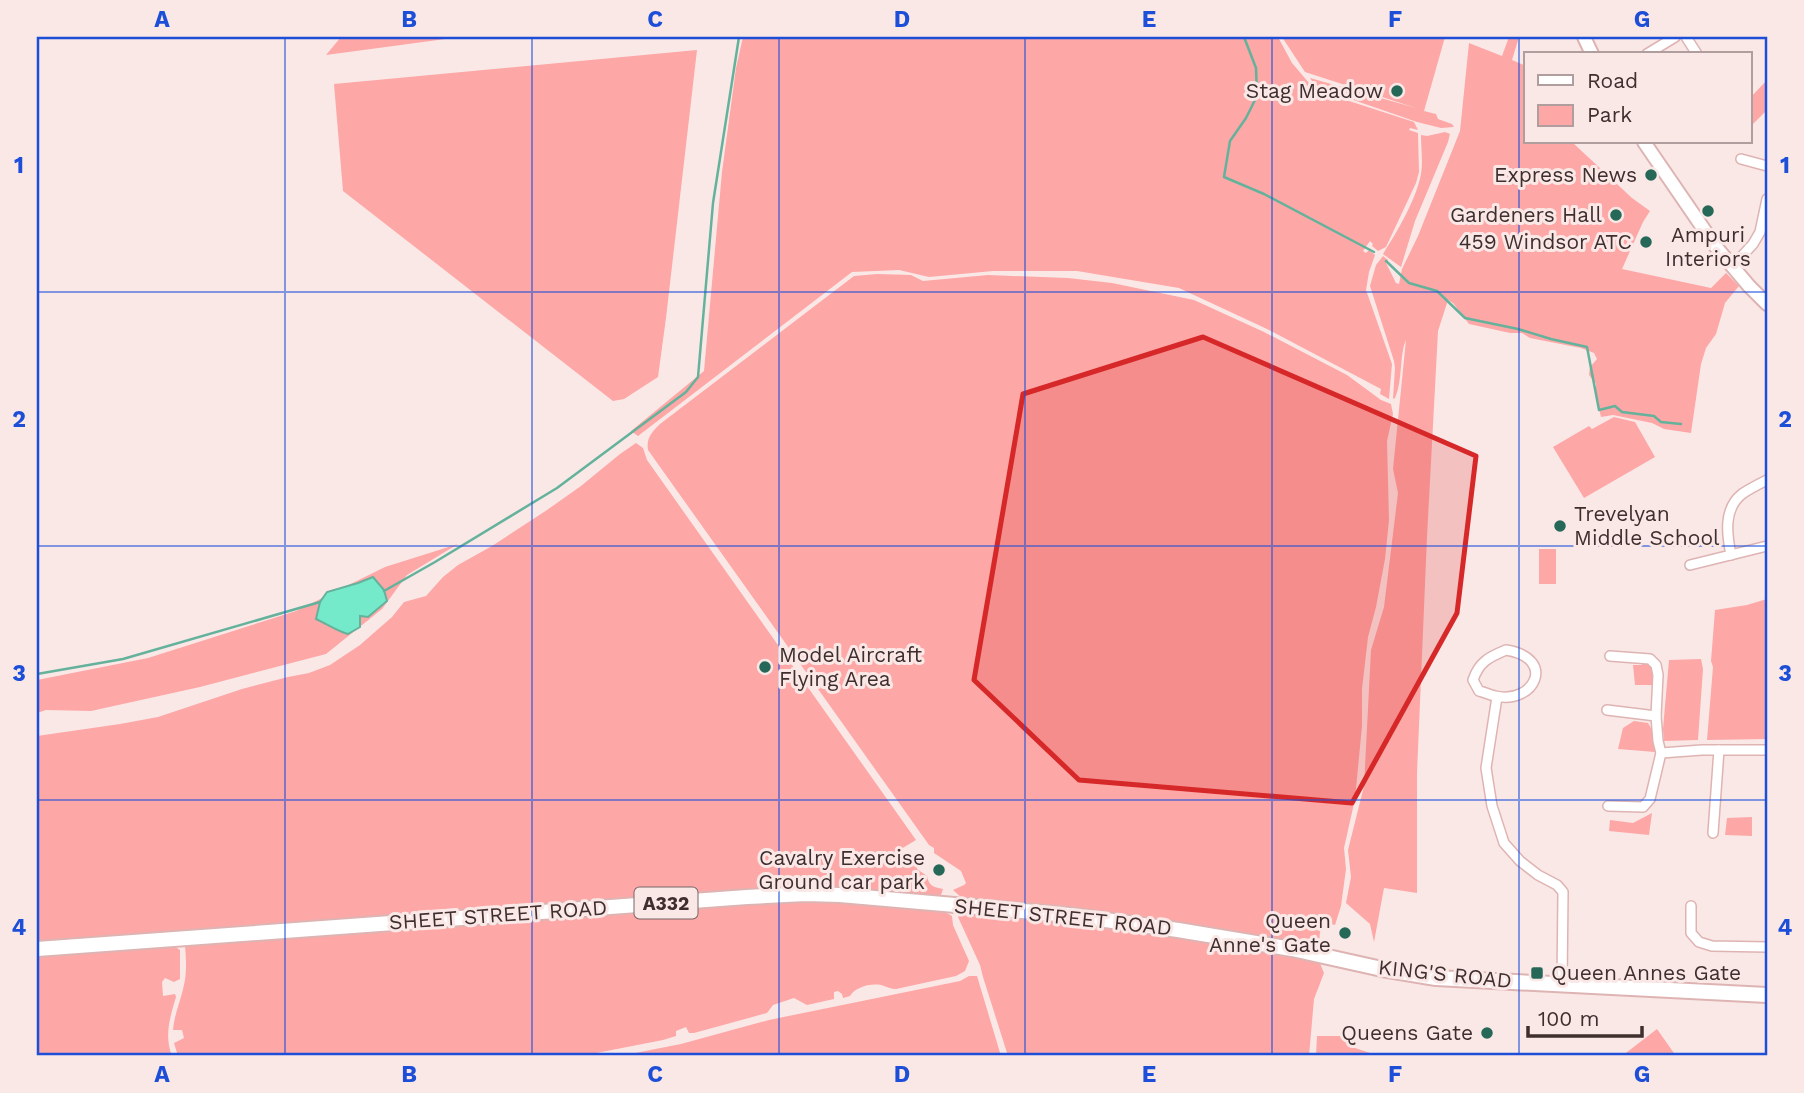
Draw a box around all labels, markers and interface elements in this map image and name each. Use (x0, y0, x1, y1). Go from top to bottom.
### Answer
text: A (154, 6, 170, 33)
text: B (401, 6, 417, 33)
text: C (647, 6, 663, 33)
text: D (894, 6, 910, 33)
text: E (1142, 6, 1156, 33)
text: F (1388, 6, 1402, 33)
text: G (1634, 6, 1650, 33)
legend (1524, 52, 1752, 144)
text: Road (1587, 68, 1638, 93)
place label: Stag Meadow (1246, 78, 1383, 103)
marker: Stag Meadow (1389, 83, 1405, 99)
text: Park (1587, 102, 1632, 127)
text: 1 (14, 152, 24, 179)
text: 1 (1780, 152, 1790, 179)
place label: Express News (1494, 162, 1637, 187)
marker: Express News (1643, 167, 1659, 183)
place label: Gardeners Hall (1450, 202, 1603, 227)
marker: Ampuri Interiors (1700, 203, 1716, 219)
marker: Gardeners Hall (1608, 207, 1624, 223)
place label: Ampuri Interiors (1665, 222, 1751, 271)
place label: 459 Windsor ATC (1459, 229, 1632, 254)
marker: 459 Windsor ATC (1638, 234, 1654, 250)
text: 2 (12, 406, 26, 433)
text: 2 (1778, 406, 1792, 433)
place label: Trevelyan Middle School (1574, 501, 1720, 550)
marker: Trevelyan Middle School (1552, 518, 1568, 534)
place label: Model Aircraft Flying Area (779, 642, 922, 691)
marker: Model Aircraft Flying Area (757, 659, 773, 675)
text: 3 (12, 660, 26, 687)
text: 3 (1778, 660, 1792, 687)
place label: Cavalry Exercise Ground car park (758, 845, 925, 894)
marker: Cavalry Exercise Ground car park (931, 862, 947, 878)
road number: A332 (634, 888, 698, 918)
street label: SHEET STREET ROAD (953, 893, 1173, 940)
street label: SHEET STREET ROAD (388, 894, 608, 935)
place label: Queen Anne's Gate (1209, 908, 1331, 957)
text: 4 (12, 914, 27, 941)
text: 4 (1778, 914, 1793, 941)
marker: Queen Anne's Gate (1337, 925, 1353, 941)
street label: KING'S ROAD (1377, 954, 1513, 993)
place label: Queen Annes Gate (1551, 960, 1741, 985)
marker: Queen Annes Gate (1529, 965, 1545, 981)
scale bar (1528, 995, 1641, 1039)
text: 100 m (1538, 1006, 1600, 1031)
place label: Queens Gate (1341, 1020, 1473, 1045)
marker: Queens Gate (1479, 1025, 1495, 1041)
text: A (154, 1061, 170, 1088)
text: B (401, 1061, 417, 1088)
text: C (647, 1061, 663, 1088)
text: D (894, 1061, 910, 1088)
text: E (1142, 1061, 1156, 1088)
text: F (1388, 1061, 1402, 1088)
text: G (1634, 1061, 1650, 1088)

